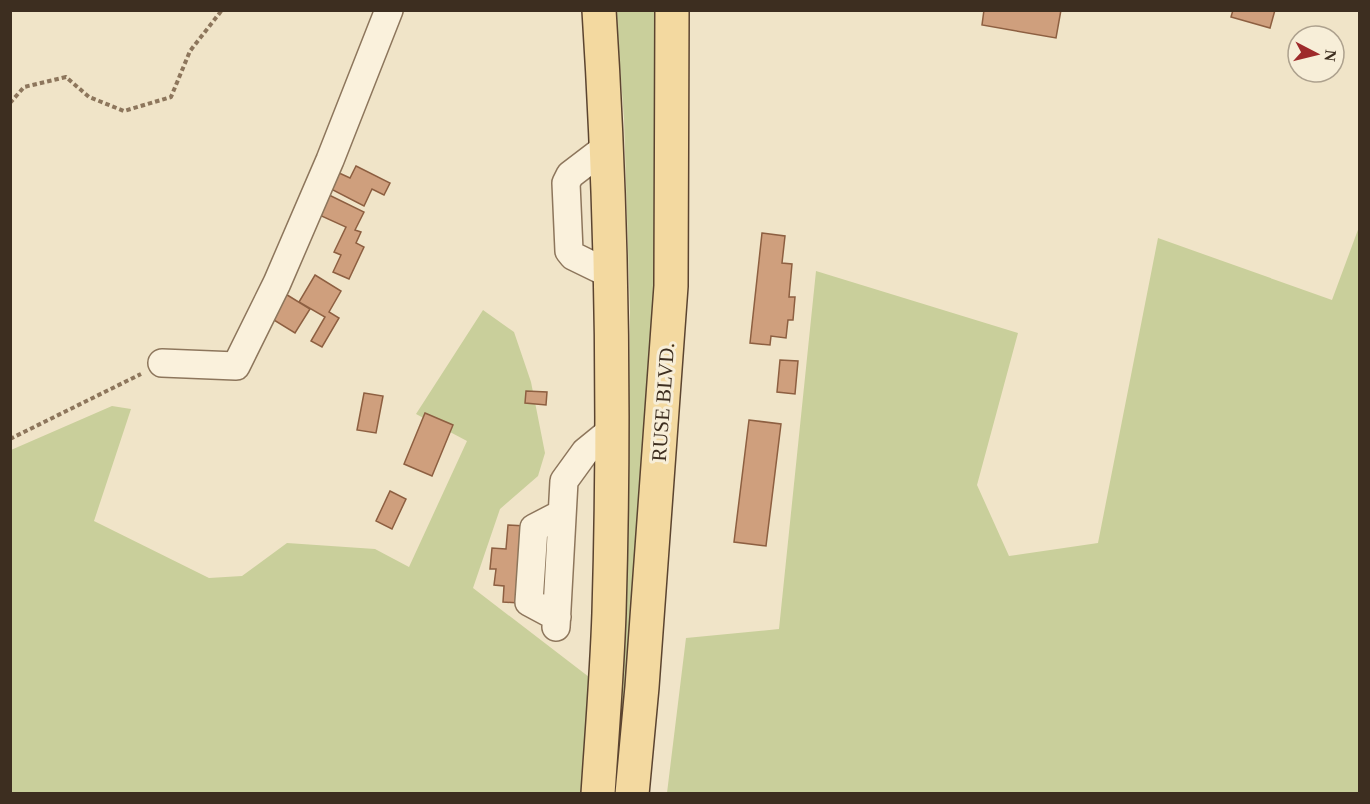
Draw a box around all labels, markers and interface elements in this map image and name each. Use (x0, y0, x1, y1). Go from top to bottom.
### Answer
north arrow (1286, 24, 1346, 84)
text: N (1321, 49, 1340, 63)
street label: RUSE BLVD. (647, 342, 679, 462)

